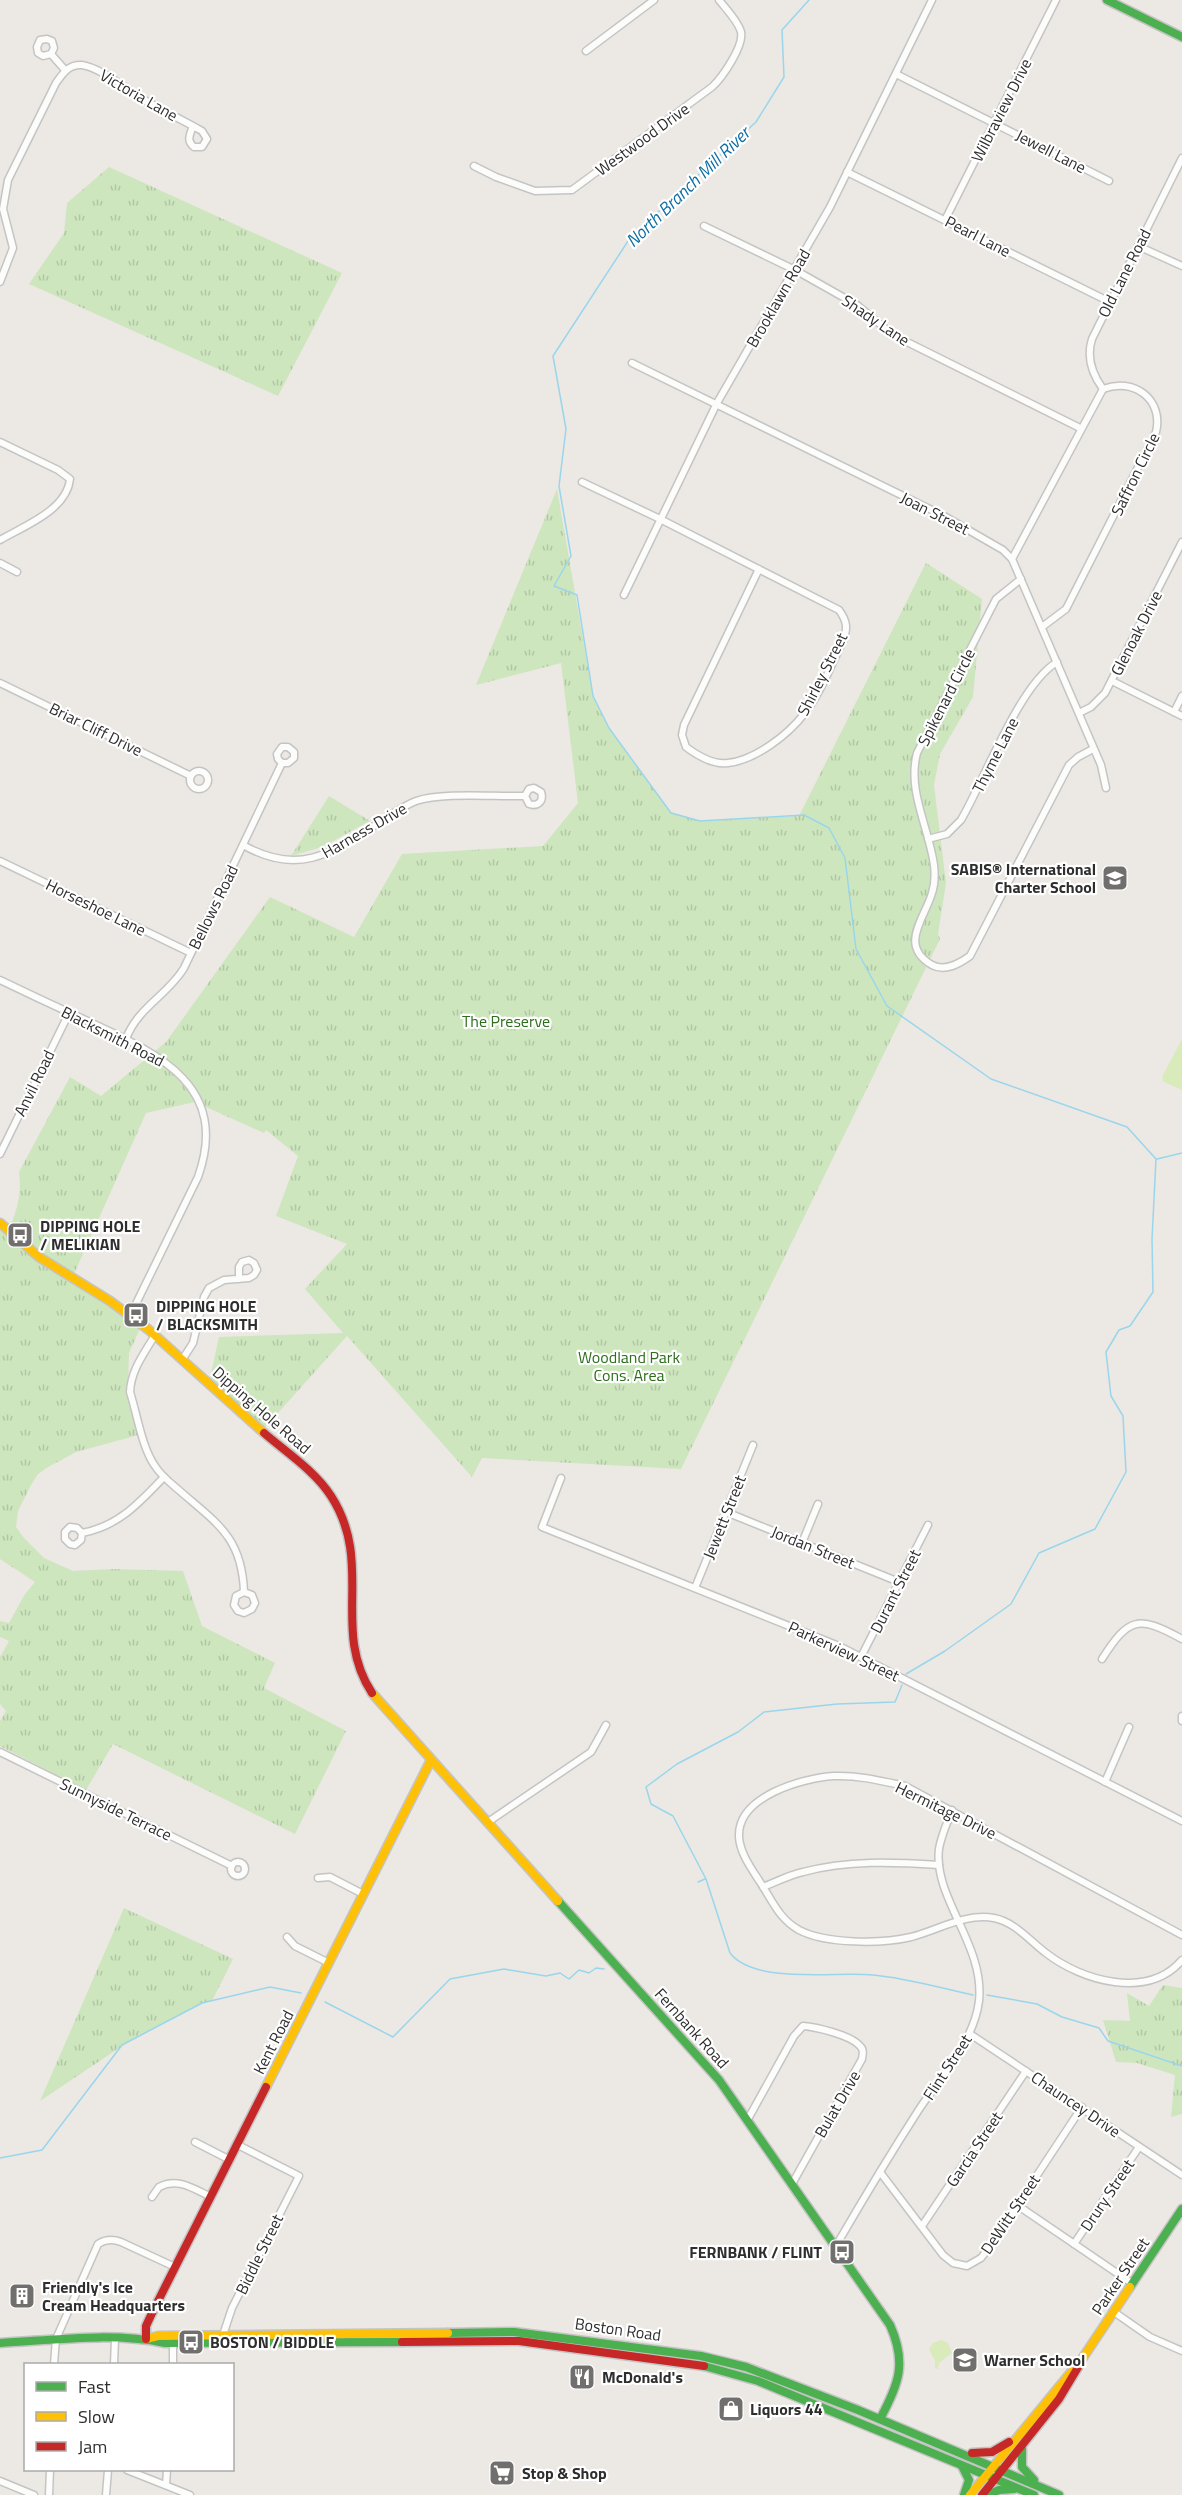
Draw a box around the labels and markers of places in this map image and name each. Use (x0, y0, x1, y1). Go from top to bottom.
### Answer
place label: SABIS® International Charter School (951, 857, 1096, 899)
school or university icon: SABIS® International Charter School (1100, 863, 1130, 893)
place label: DIPPING HOLE / MELIKIAN (40, 1214, 140, 1256)
bus stop icon: DIPPING HOLE / MELIKIAN (5, 1220, 35, 1250)
place label: DIPPING HOLE / BLACKSMITH (156, 1294, 258, 1336)
bus stop icon: DIPPING HOLE / BLACKSMITH (121, 1300, 151, 1330)
bus stop icon: FERNBANK / FLINT (827, 2237, 857, 2267)
place label: FERNBANK / FLINT (689, 2240, 823, 2264)
place label: Friendly's Ice Cream Headquarters (42, 2275, 185, 2317)
building icon: Friendly's Ice Cream Headquarters (7, 2281, 37, 2311)
bus stop icon: BOSTON / BIDDLE (176, 2327, 206, 2357)
place label: BOSTON / BIDDLE (210, 2330, 335, 2354)
school or university icon: Warner School (950, 2345, 980, 2375)
place label: Warner School (984, 2348, 1085, 2372)
restaurant icon: McDonald's (567, 2362, 597, 2392)
place label: McDonald's (602, 2365, 683, 2389)
shop icon: Liquors 44 (716, 2394, 746, 2424)
place label: Liquors 44 (750, 2397, 823, 2421)
supermarket icon: Stop & Shop (487, 2458, 517, 2488)
place label: Stop & Shop (522, 2461, 607, 2485)

